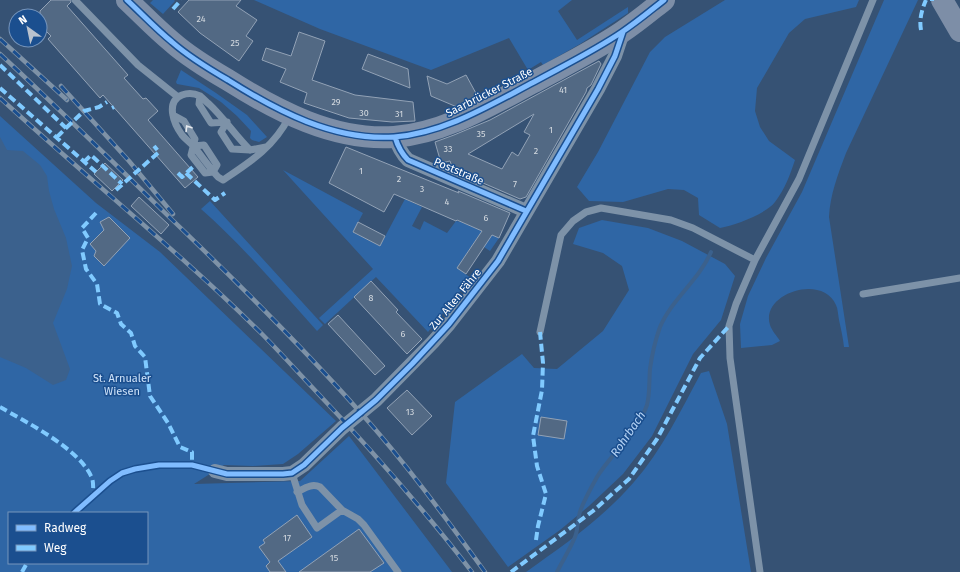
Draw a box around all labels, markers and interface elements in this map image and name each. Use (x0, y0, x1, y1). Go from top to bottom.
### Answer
north arrow (8, 8, 48, 48)
text: N (16, 13, 29, 27)
house number: 24 (196, 14, 206, 24)
house number: 25 (231, 38, 240, 48)
street label: Saarbrücker Straße (444, 65, 535, 120)
house number: 41 (559, 85, 567, 95)
house number: 29 (331, 97, 341, 107)
house number: 30 (359, 108, 369, 118)
house number: 31 (395, 109, 403, 119)
one-way arrow (186, 125, 193, 132)
house number: 1 (549, 125, 553, 135)
house number: 35 (476, 129, 486, 139)
house number: 33 (444, 144, 452, 154)
house number: 2 (534, 146, 538, 156)
street label: Poststraße (432, 155, 486, 188)
house number: 1 (359, 166, 363, 176)
house number: 2 (397, 174, 401, 184)
house number: 7 (513, 179, 517, 189)
house number: 3 (420, 184, 424, 194)
house number: 4 (445, 197, 450, 207)
house number: 6 (484, 213, 489, 223)
street label: Zur Alten Fähre (427, 266, 484, 332)
house number: 8 (369, 293, 374, 303)
house number: 6 (401, 329, 406, 339)
park label: St. Arnualer Wiesen (93, 372, 152, 398)
house number: 13 (406, 407, 414, 417)
water label: Rohrbach (608, 409, 648, 459)
legend (8, 512, 148, 564)
text: Radweg (44, 521, 87, 535)
house number: 17 (283, 533, 291, 543)
text: Weg (44, 541, 67, 555)
house number: 15 (330, 553, 339, 563)

